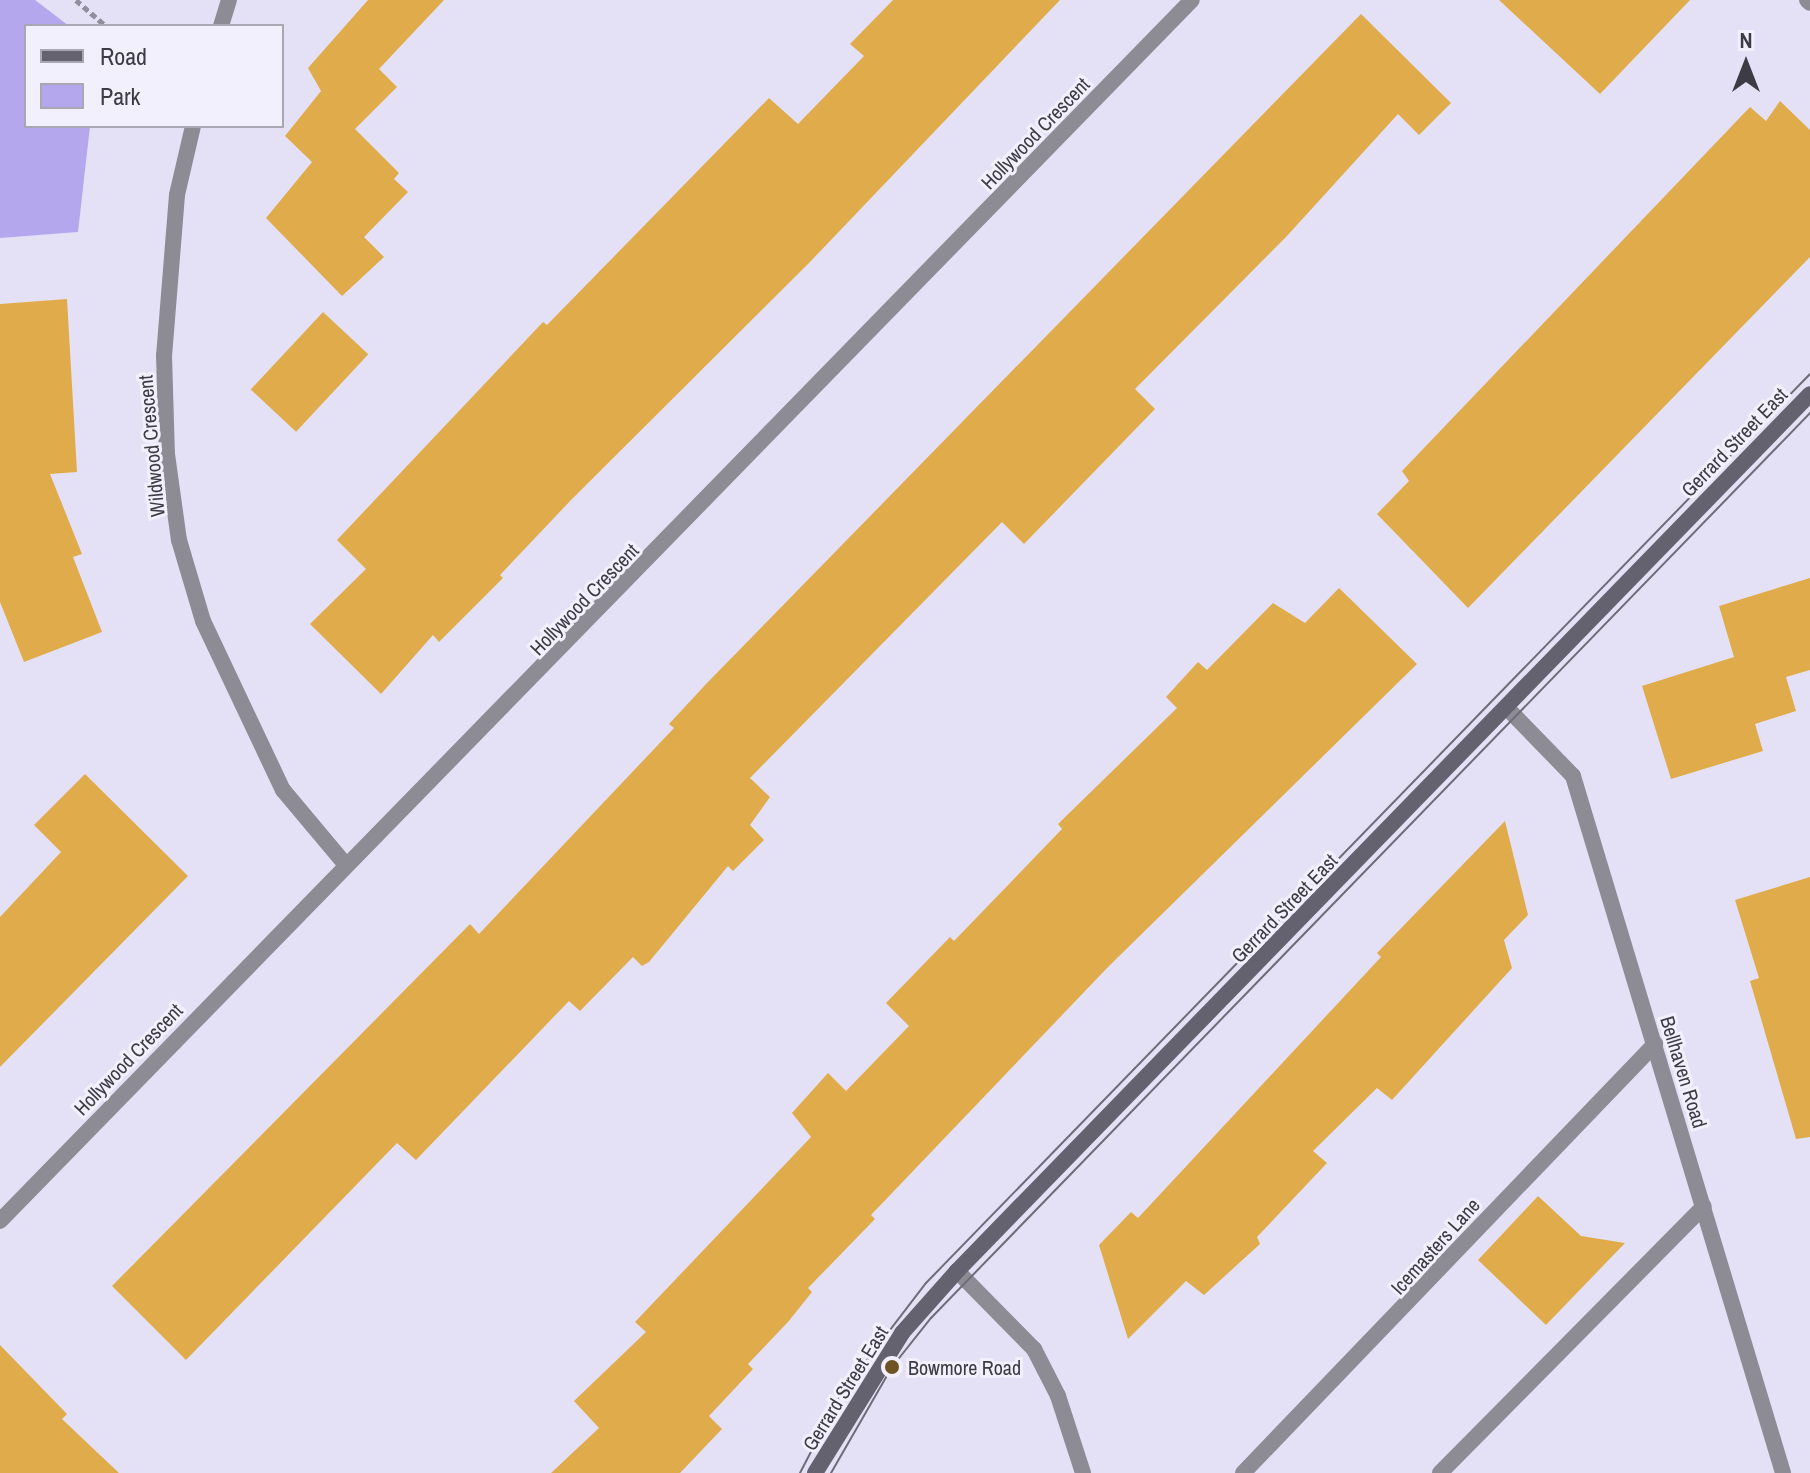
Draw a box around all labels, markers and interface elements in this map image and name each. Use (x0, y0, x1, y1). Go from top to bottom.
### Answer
legend (24, 24, 284, 128)
north arrow (1706, 24, 1786, 104)
text: N (1739, 25, 1753, 55)
text: Road (100, 40, 147, 72)
street label: Hollywood Crescent (976, 72, 1094, 194)
text: Park (100, 80, 140, 112)
street label: Wildwood Crescent (133, 374, 169, 518)
street label: Gerrard Street East (1676, 383, 1792, 501)
street label: Hollywood Crescent (525, 538, 643, 660)
street label: Gerrard Street East (1226, 849, 1342, 967)
street label: Hollywood Crescent (69, 998, 187, 1120)
street label: Bellhaven Road (1656, 1013, 1712, 1131)
street label: Icemasters Lane (1386, 1193, 1484, 1299)
street label: Gerrard Street East (797, 1321, 893, 1455)
place label: Bowmore Road (908, 1355, 1021, 1379)
marker: Bowmore Road (883, 1358, 901, 1376)

